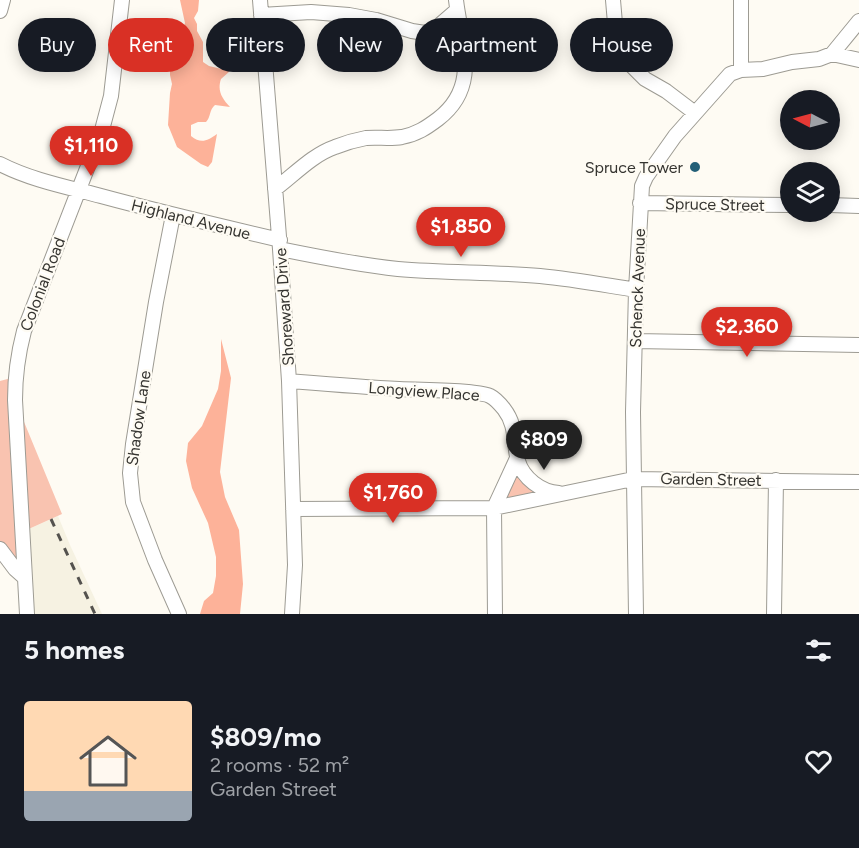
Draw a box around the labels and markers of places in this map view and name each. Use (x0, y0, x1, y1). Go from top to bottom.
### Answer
pin: $1,110 (42, 126, 140, 177)
place label: Spruce Tower (585, 158, 684, 177)
marker: Spruce Tower (688, 160, 702, 174)
pin: $1,850 (412, 207, 510, 258)
pin: $2,360 (698, 307, 796, 358)
pin: $809 (508, 420, 580, 471)
pin: $1,760 (344, 473, 442, 524)

